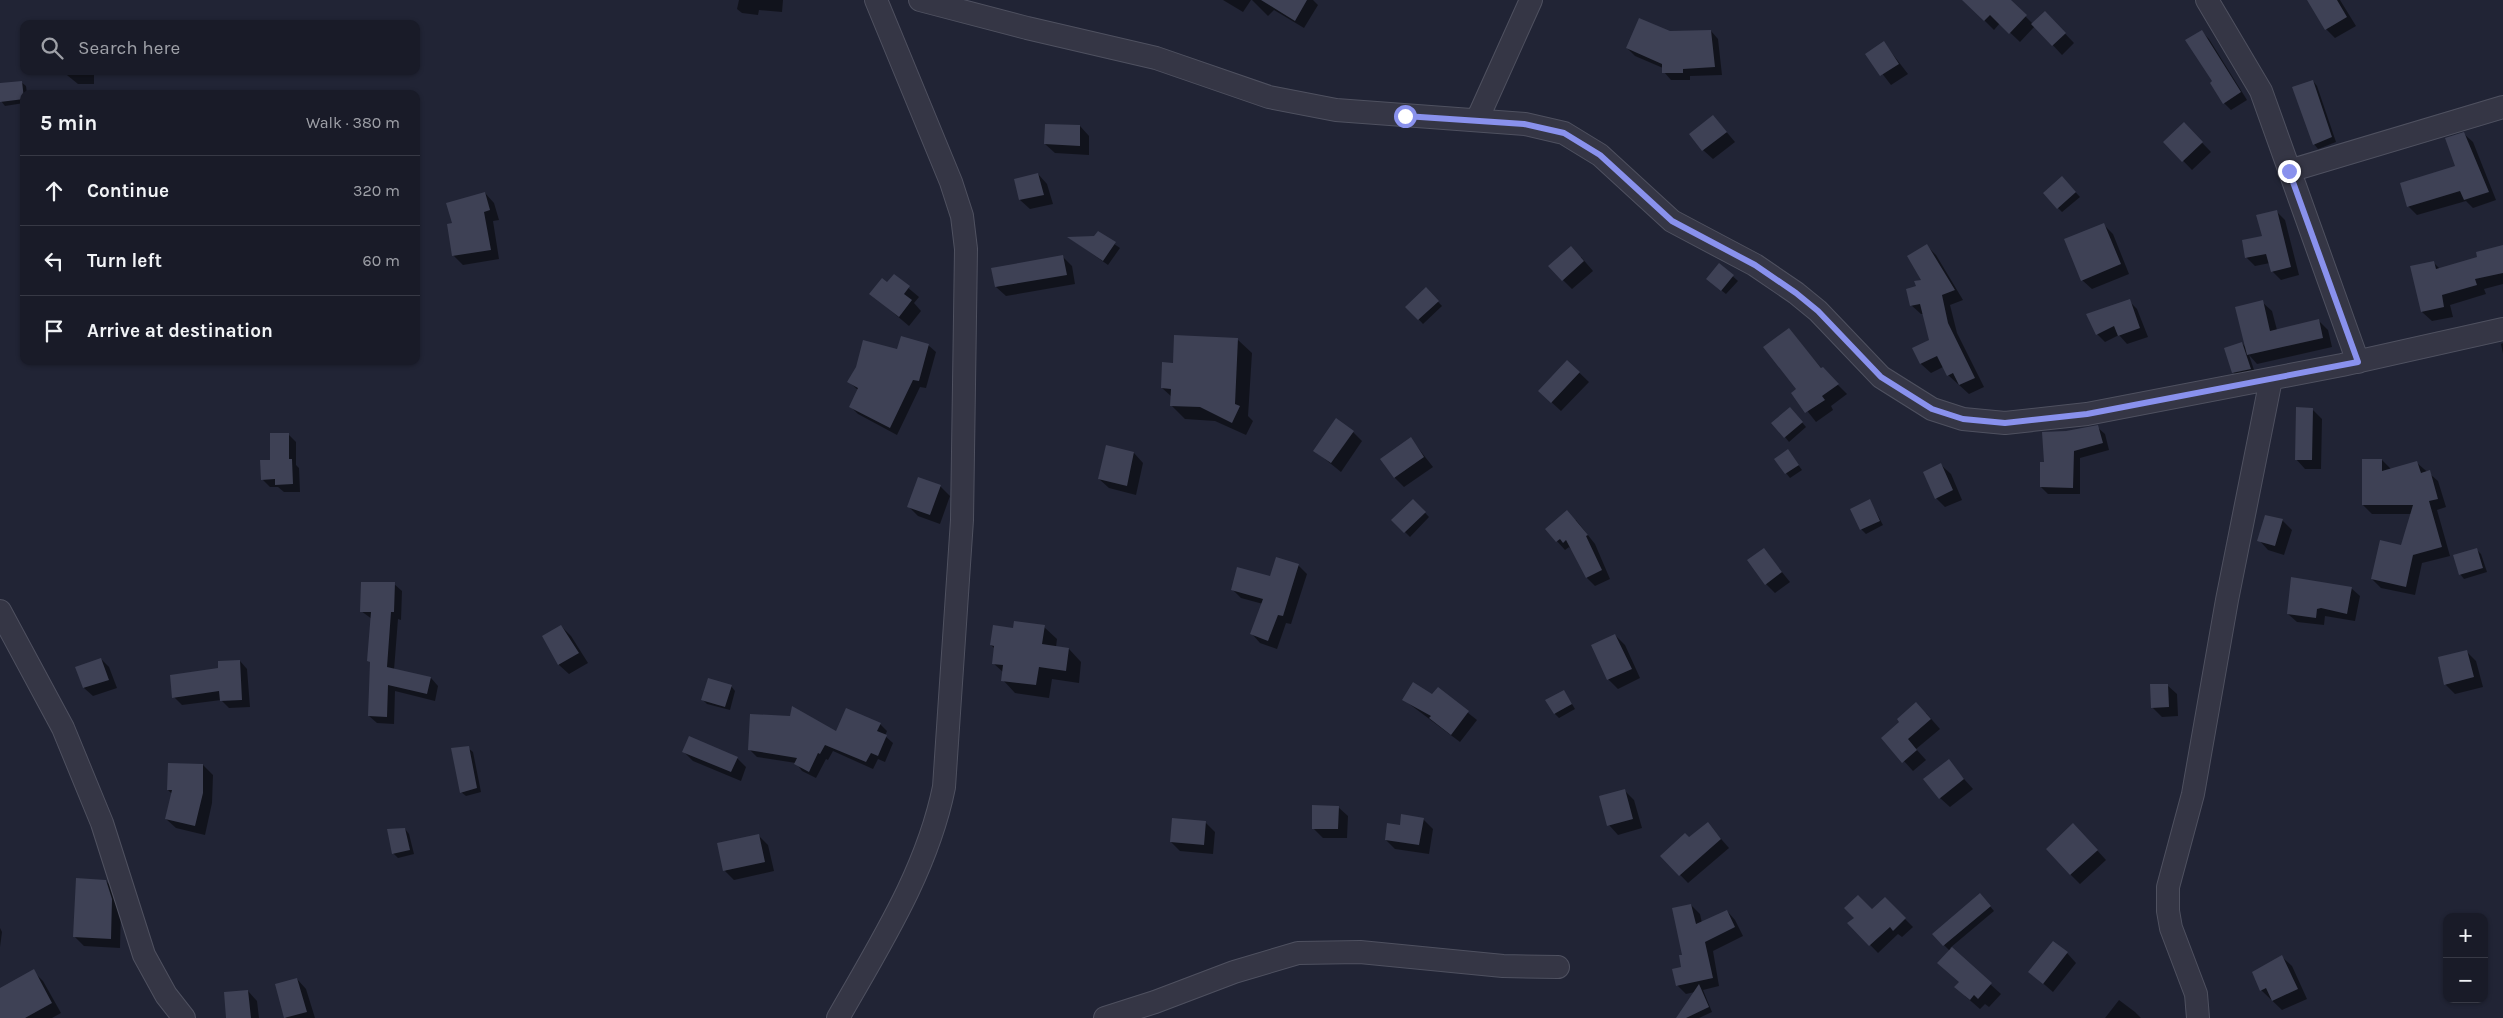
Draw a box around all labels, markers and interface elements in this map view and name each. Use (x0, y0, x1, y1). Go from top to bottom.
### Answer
search box (20, 20, 420, 75)
icon: search (38, 34, 66, 62)
text: Search here (78, 37, 180, 59)
route start (1394, 105, 1417, 128)
text: 5 min (40, 111, 97, 135)
text: Walk · 380 m (306, 113, 400, 132)
route end (2278, 160, 2301, 183)
icon: ahead (40, 177, 68, 205)
text: Continue (87, 180, 169, 202)
text: 320 m (353, 181, 400, 200)
icon: left (40, 247, 68, 275)
text: Turn left (87, 250, 162, 272)
text: 60 m (363, 251, 400, 270)
icon: arrive (40, 317, 68, 345)
text: Arrive at destination (87, 320, 273, 342)
map controls (2443, 913, 2488, 1003)
button: + (2443, 913, 2488, 958)
button: − (2443, 958, 2488, 1003)

